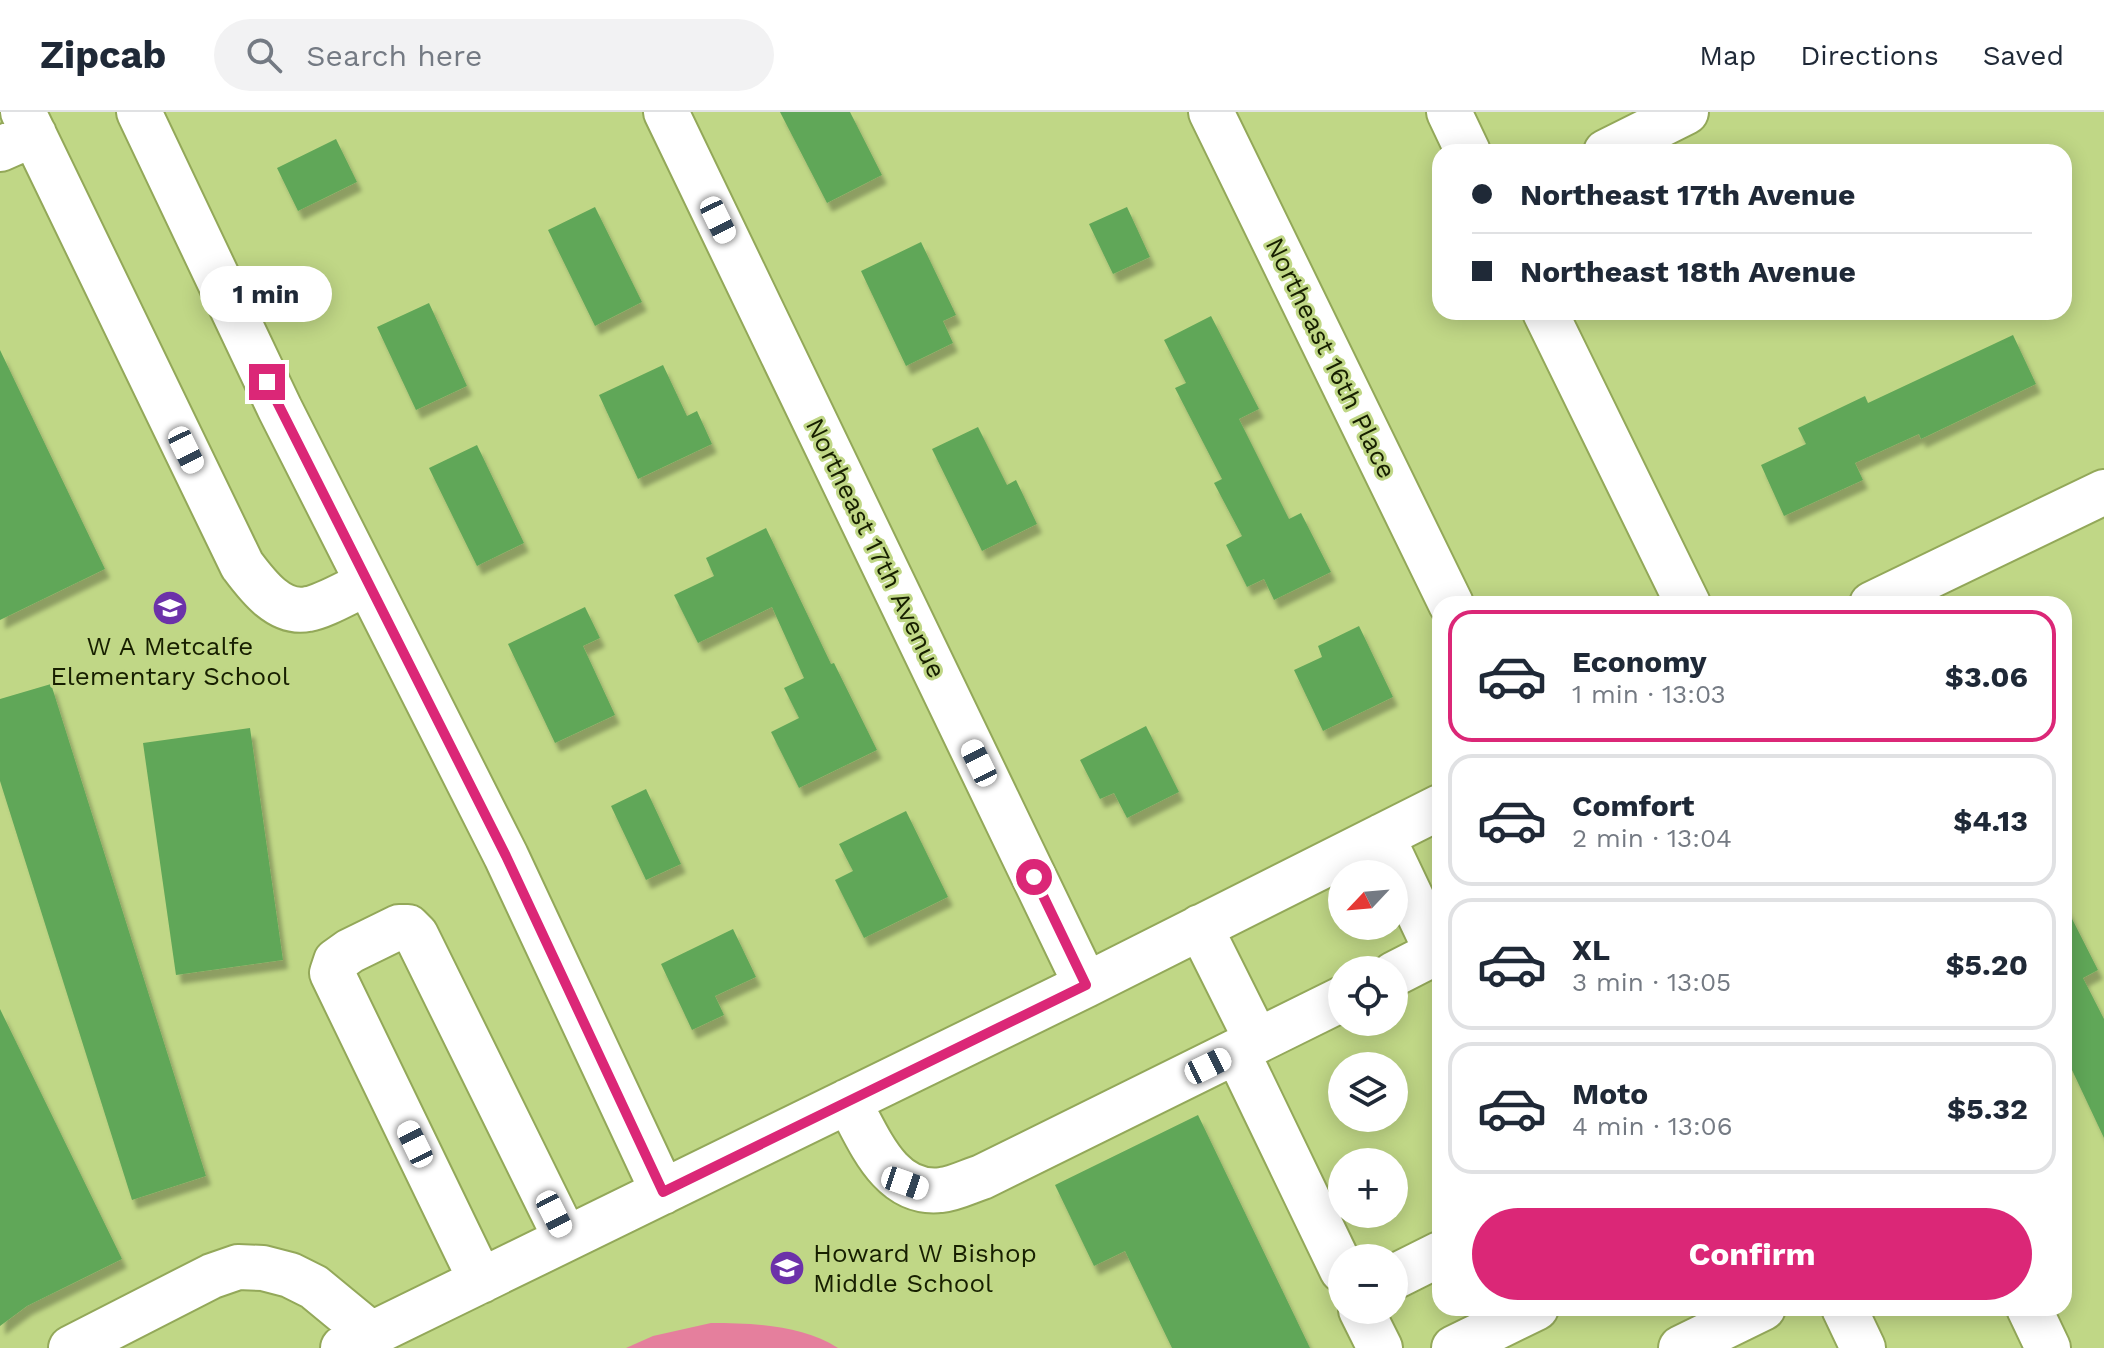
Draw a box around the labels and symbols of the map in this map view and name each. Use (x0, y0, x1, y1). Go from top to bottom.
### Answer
car (697, 193, 739, 247)
street label: Northeast 16th Place (1260, 233, 1402, 483)
callout: 1 min (201, 266, 333, 322)
route end (249, 364, 285, 400)
street label: Northeast 17th Avenue (800, 413, 952, 683)
car (165, 423, 207, 477)
school or university icon: W A Metcalfe Elementary School (151, 589, 189, 627)
place label: W A Metcalfe Elementary School (50, 631, 290, 691)
car (958, 736, 1000, 790)
route start (1016, 859, 1052, 895)
north arrow (1328, 860, 1408, 940)
car (1181, 1045, 1235, 1087)
car (394, 1117, 436, 1171)
car (878, 1164, 932, 1202)
car (532, 1187, 576, 1241)
place label: Howard W Bishop Middle School (813, 1238, 1037, 1298)
school or university icon: Howard W Bishop Middle School (768, 1249, 806, 1287)

